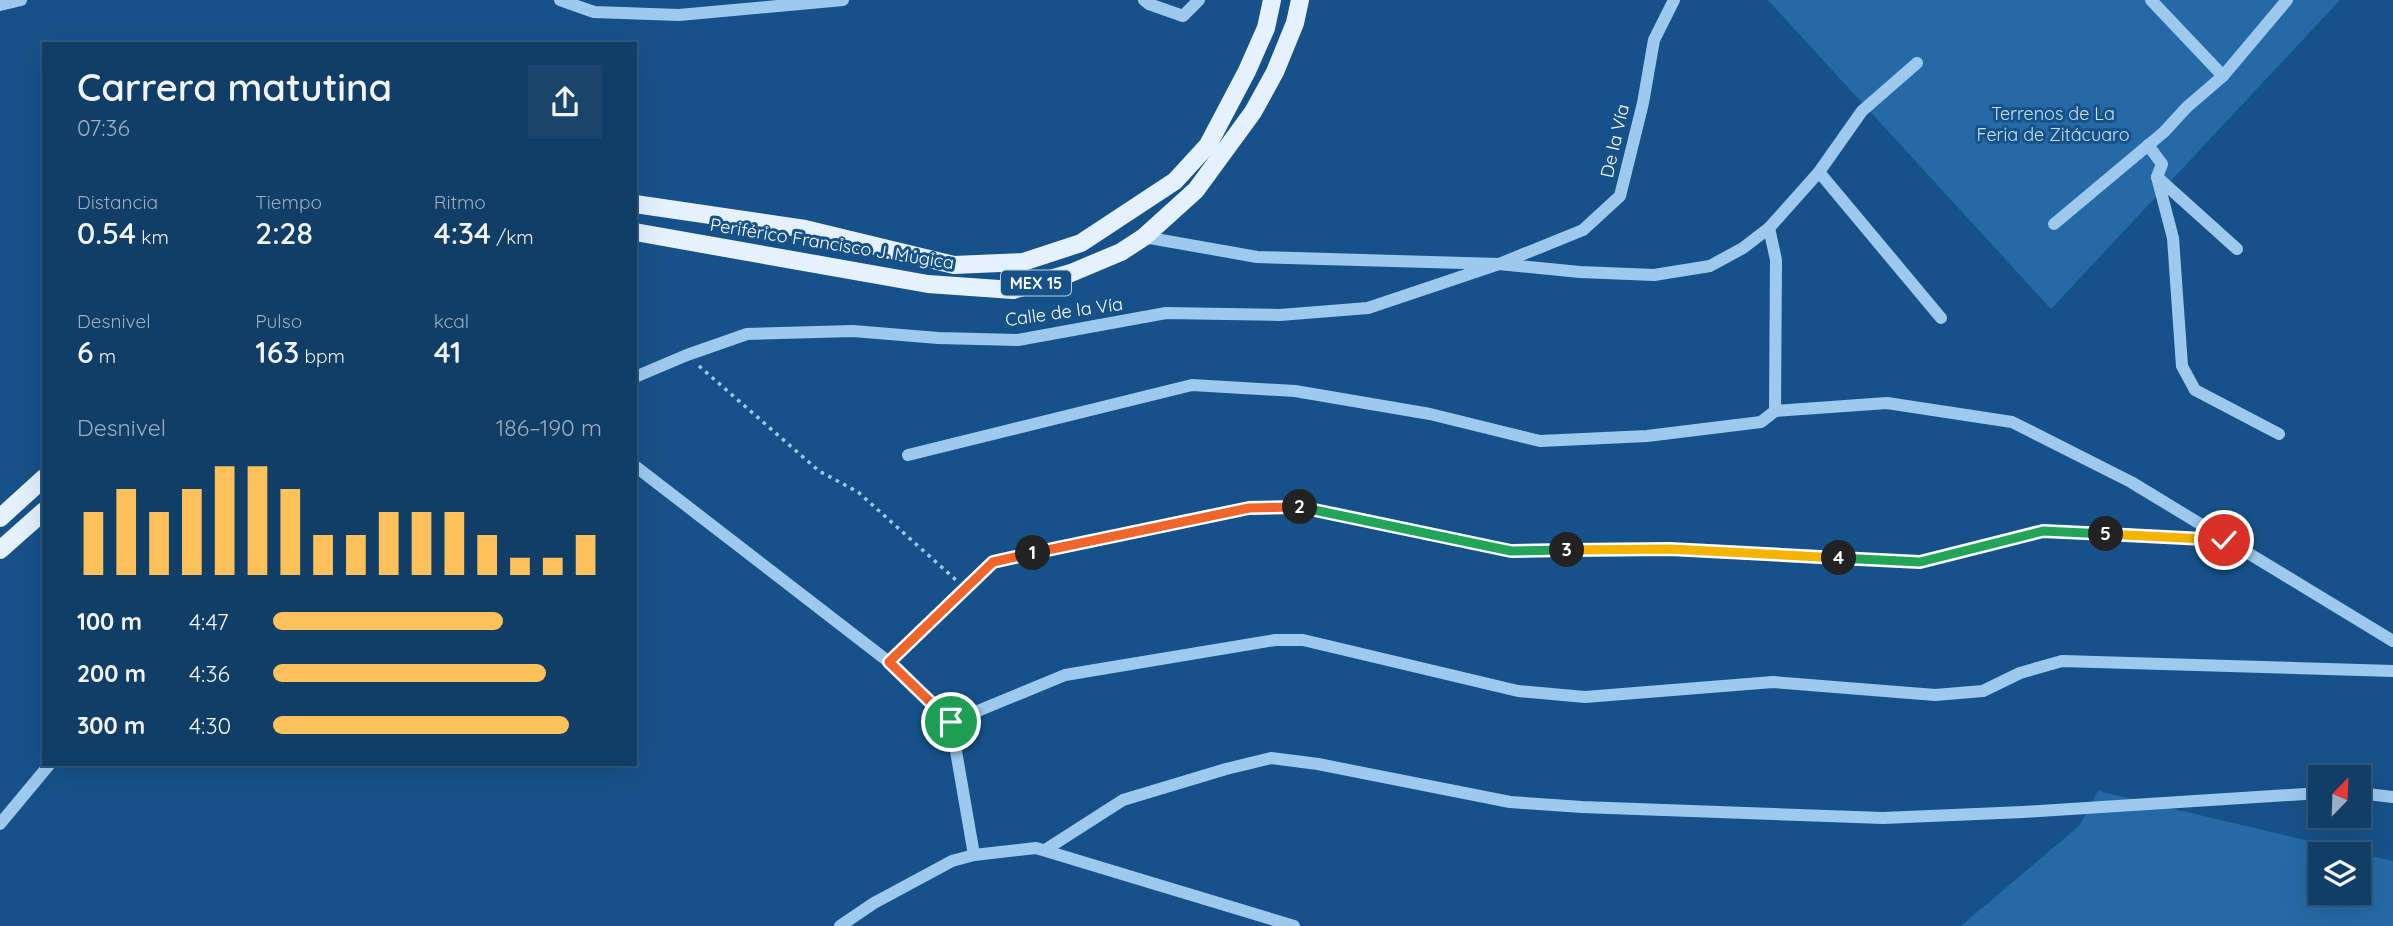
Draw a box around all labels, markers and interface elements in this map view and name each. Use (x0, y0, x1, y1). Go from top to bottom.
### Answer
text: Carrera matutina (77, 63, 392, 111)
button: share (528, 65, 602, 139)
street label: De la Vía (1595, 102, 1634, 180)
park label: Terrenos de La Feria de Zitácuaro (1976, 102, 2130, 146)
text: 07:36 (77, 113, 130, 142)
text: Distancia (77, 190, 158, 214)
text: Tiempo (255, 190, 322, 214)
text: Ritmo (434, 190, 486, 214)
street label: Periférico Francisco J. Múgica (708, 213, 956, 274)
text: 0.54 (77, 214, 136, 252)
text: 2:28 (255, 214, 313, 252)
text: 4:34 (434, 214, 491, 252)
text: km (136, 225, 169, 249)
text: /km (491, 225, 534, 249)
road number: MEX 15 (1001, 270, 1071, 296)
street label: Calle de la Vía (1004, 292, 1124, 331)
text: Desnivel (77, 309, 151, 333)
text: Pulso (255, 309, 302, 333)
text: kcal (434, 309, 469, 333)
text: 6 (77, 333, 93, 371)
text: 163 (255, 333, 299, 371)
text: 41 (434, 333, 462, 371)
text: m (93, 344, 116, 368)
text: bpm (299, 344, 345, 368)
text: Desnivel (77, 413, 166, 442)
text: 186–190 m (496, 413, 602, 442)
pin: 2 (1282, 490, 1318, 524)
text: 2 (1294, 494, 1305, 518)
pin (2194, 510, 2254, 570)
pin: 5 (2088, 516, 2124, 552)
text: 5 (2100, 521, 2111, 545)
icon: check (2205, 521, 2243, 559)
pin: 3 (1550, 532, 1584, 568)
pin: 1 (1016, 536, 1050, 570)
text: 3 (1561, 537, 1572, 561)
text: 1 (1029, 540, 1036, 564)
pin: 4 (1822, 540, 1856, 576)
text: 4 (1833, 545, 1844, 569)
text: 100 m (77, 607, 142, 636)
text: 4:47 (189, 607, 229, 636)
text: 200 m (77, 659, 146, 688)
text: 4:36 (189, 659, 230, 688)
pin (921, 692, 981, 752)
icon: arrive (932, 703, 970, 741)
text: 300 m (77, 711, 145, 740)
text: 4:30 (189, 711, 231, 740)
north arrow (2308, 765, 2371, 828)
map controls (2308, 765, 2371, 905)
button: layers (2308, 842, 2371, 905)

